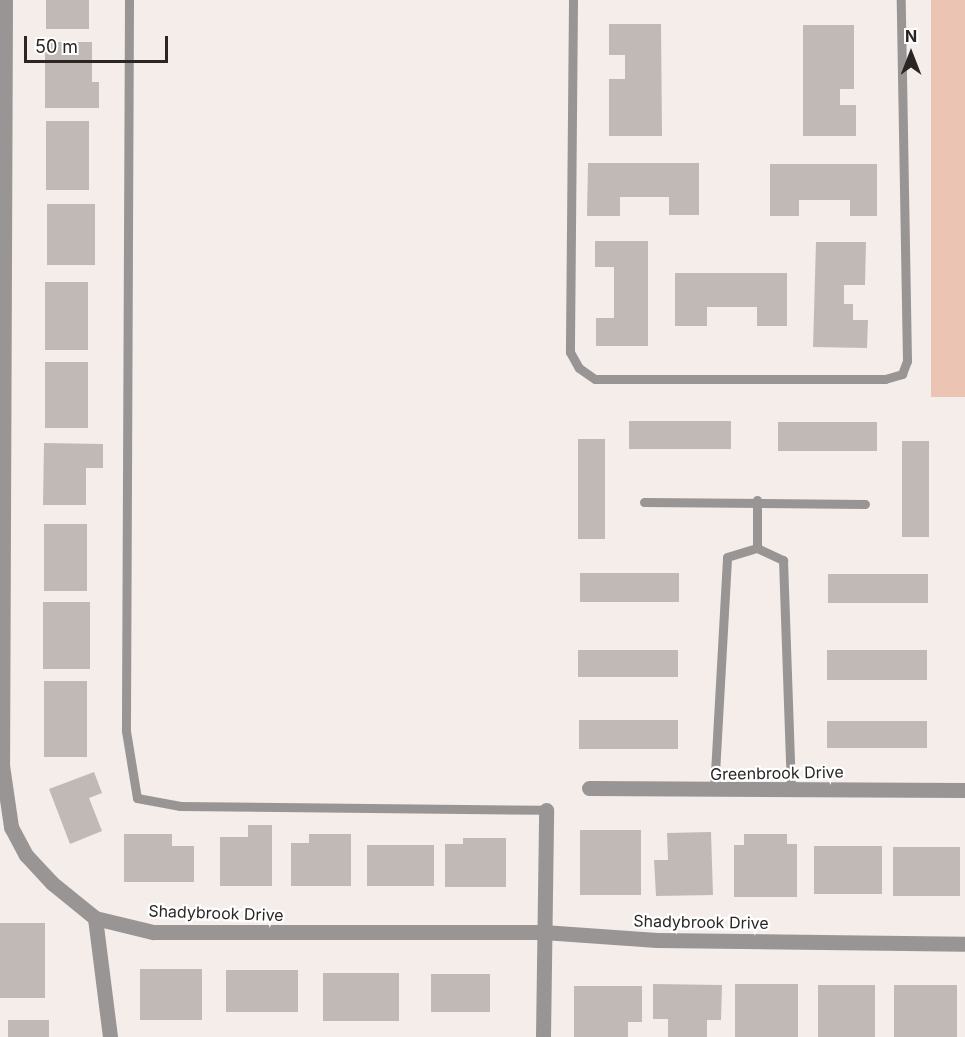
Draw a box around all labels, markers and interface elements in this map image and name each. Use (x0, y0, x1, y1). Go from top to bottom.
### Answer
scale bar (27, 24, 171, 62)
north arrow (881, 24, 941, 84)
text: N (905, 26, 917, 46)
text: 50 m (35, 36, 78, 57)
street label: Greenbrook Drive (710, 762, 844, 784)
street label: Shadybrook Drive (148, 901, 284, 925)
street label: Shadybrook Drive (633, 911, 769, 933)

